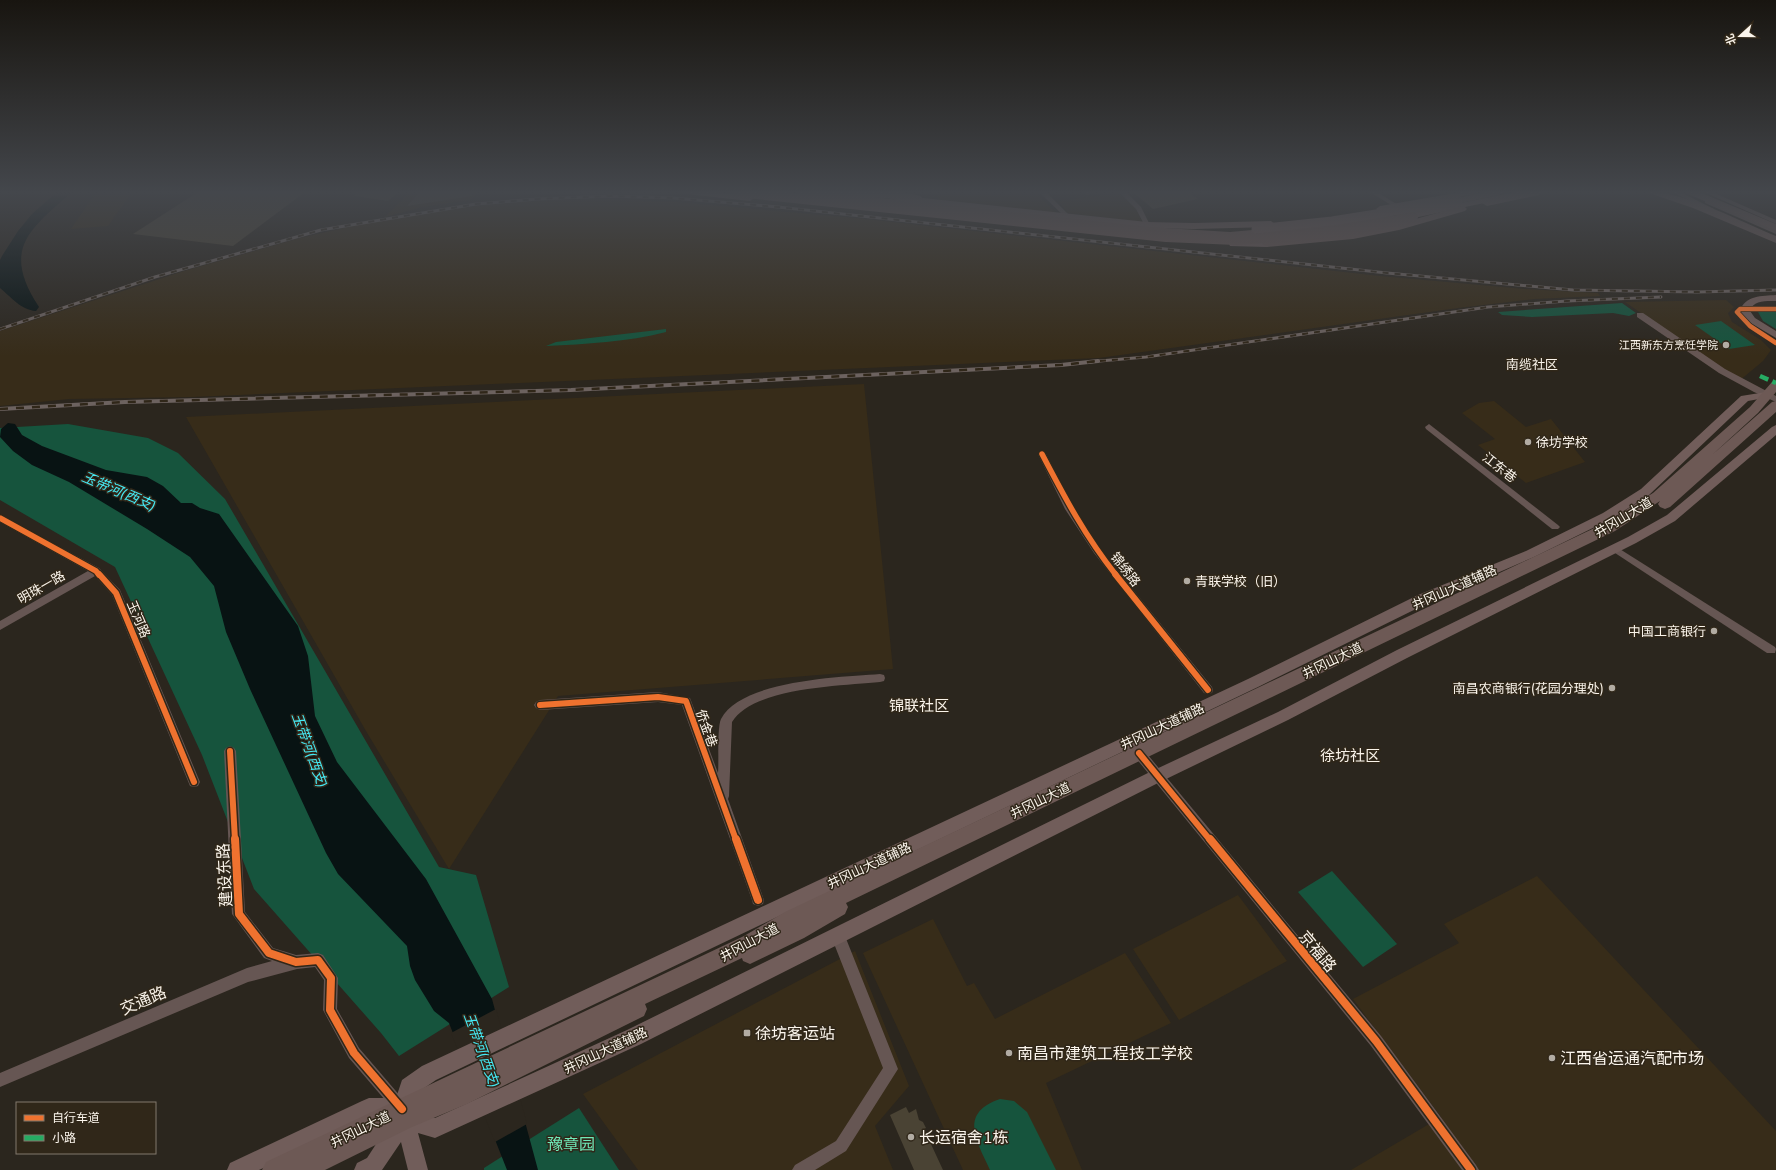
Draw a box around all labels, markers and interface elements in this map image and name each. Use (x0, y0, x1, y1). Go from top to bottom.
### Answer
north arrow (1720, 16, 1760, 56)
text: 北 (1722, 32, 1740, 47)
place label: 江西新东方烹饪学院 (1619, 338, 1718, 353)
marker: 江西新东方烹饪学院 (1721, 340, 1731, 350)
district label: 南缆社区 (1506, 356, 1558, 374)
place label: 徐坊学校 (1536, 434, 1588, 452)
marker: 徐坊学校 (1523, 437, 1533, 447)
street label: 江东巷 (1478, 449, 1520, 487)
water label: 玉带河(西支) (79, 467, 159, 516)
street label: 井冈山大道 (1591, 493, 1656, 542)
street label: 锦绣路 (1106, 549, 1144, 591)
street label: 井冈山大道辅路 (1409, 561, 1500, 615)
street label: 明珠一路 (14, 567, 69, 609)
place label: 青联学校（旧） (1195, 573, 1286, 591)
marker: 青联学校（旧） (1182, 576, 1192, 586)
street label: 玉河路 (122, 598, 154, 641)
place label: 中国工商银行 (1628, 623, 1706, 641)
marker: 中国工商银行 (1709, 626, 1719, 636)
street label: 井冈山大道 (1299, 639, 1366, 683)
place label: 南昌农商银行(花园分理处) (1453, 680, 1604, 698)
marker: 南昌农商银行(花园分理处) (1607, 683, 1617, 693)
district label: 锦联社区 (889, 696, 949, 716)
street label: 井冈山大道辅路 (1117, 700, 1207, 754)
street label: 侨金巷 (691, 707, 721, 750)
water label: 玉带河(西支) (287, 710, 332, 790)
district label: 徐坊社区 (1320, 746, 1380, 766)
street label: 井冈山大道 (1007, 779, 1074, 823)
street label: 井冈山大道辅路 (824, 839, 914, 893)
street label: 建设东路 (212, 842, 238, 907)
street label: 井冈山大道 (717, 920, 782, 966)
street label: 京福路 (1293, 926, 1341, 977)
street label: 交通路 (117, 981, 170, 1020)
water label: 玉带河(西支) (459, 1010, 504, 1090)
place label: 徐坊客运站 (755, 1023, 835, 1045)
street label: 井冈山大道辅路 (560, 1024, 650, 1078)
marker: 徐坊客运站 (742, 1028, 752, 1038)
place label: 南昌市建筑工程技工学校 (1017, 1043, 1193, 1065)
marker: 南昌市建筑工程技工学校 (1004, 1048, 1014, 1058)
place label: 江西省运通汽配市场 (1560, 1048, 1704, 1070)
marker: 江西省运通汽配市场 (1547, 1053, 1557, 1063)
legend (16, 1102, 156, 1154)
street label: 井冈山大道 (327, 1108, 394, 1152)
text: 自行车道 (52, 1110, 100, 1126)
place label: 长运宿舍1栋 (919, 1127, 1009, 1149)
text: 小路 (52, 1130, 76, 1146)
marker: 长运宿舍1栋 (906, 1132, 916, 1142)
park label: 豫章园 (547, 1134, 595, 1156)

